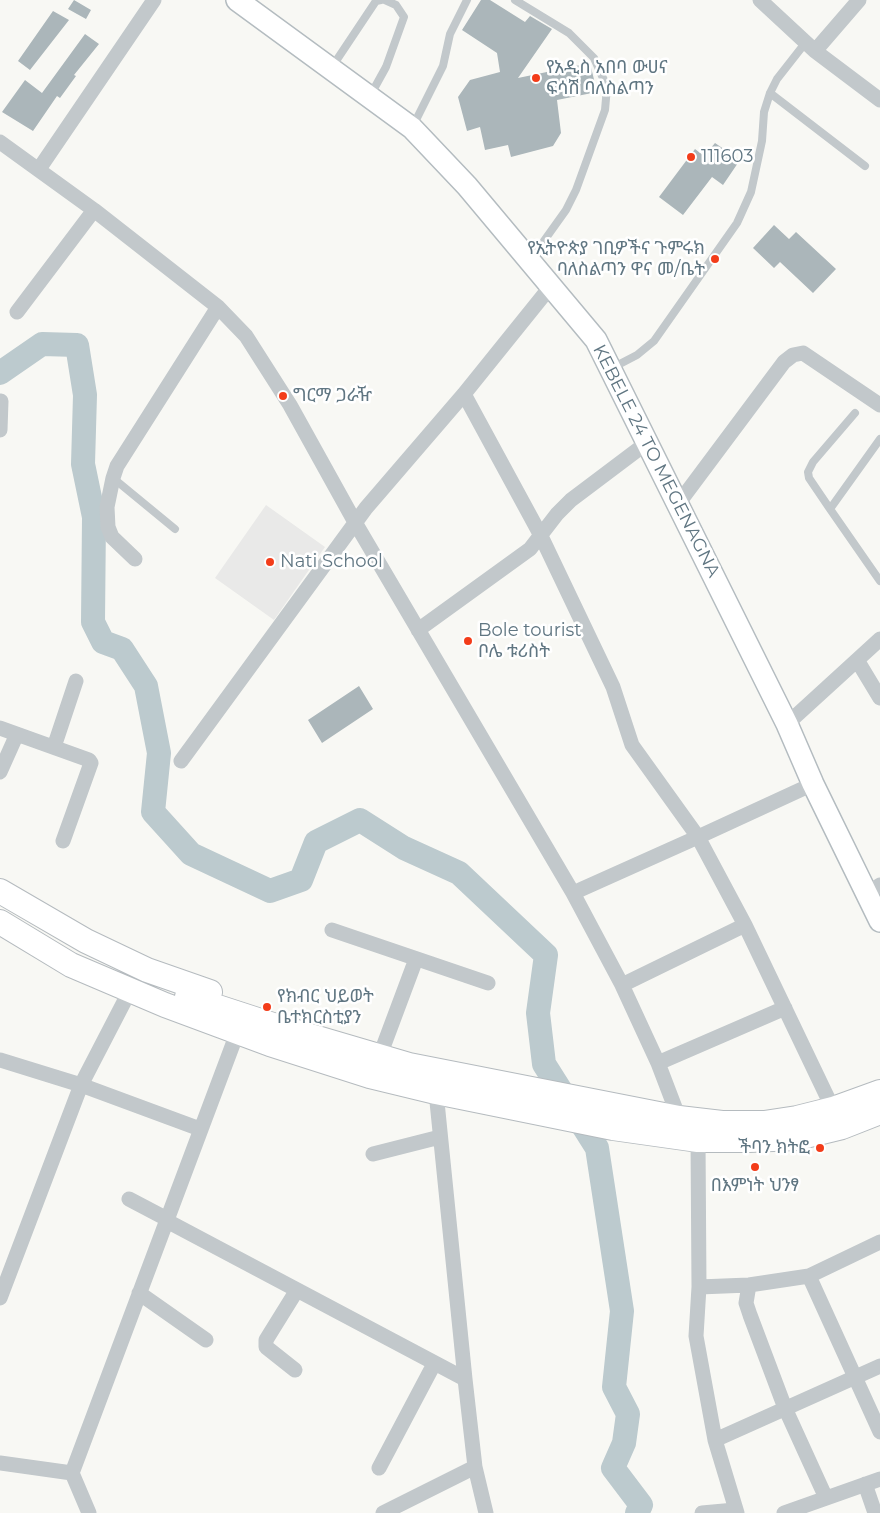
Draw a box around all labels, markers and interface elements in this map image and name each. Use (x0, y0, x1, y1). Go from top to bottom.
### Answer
place label: የአዲስ አበባ ውሀና ፍሳሽ ባለስልጣን (546, 57, 668, 100)
marker: የአዲስ አበባ ውሀና ፍሳሽ ባለስልጣን (530, 72, 542, 84)
place label: 111603 (701, 146, 753, 168)
marker: 111603 (685, 151, 697, 163)
place label: የኢትዮጵያ ገቢዎችና ጉምሩክ ባለስልጣን ዋና መ/ቤት (527, 238, 705, 280)
marker: የኢትዮጵያ ገቢዎችና ጉምሩክ ባለስልጣን ዋና መ/ቤት (709, 253, 721, 265)
street label: KEBELE 24 TO MEGENAGNA (588, 341, 724, 581)
place label: ግርማ ጋራዥ (293, 385, 372, 407)
marker: ግርማ ጋራዥ (277, 390, 289, 402)
place label: Nati School (280, 551, 383, 573)
marker: Nati School (264, 556, 276, 568)
place label: Bole tourist ቦሌ ቱሪስት (478, 620, 582, 662)
marker: Bole tourist ቦሌ ቱሪስት (462, 635, 474, 647)
place label: የክብር ህይወት ቤተክርስቲያን (277, 986, 374, 1028)
marker: የክብር ህይወት ቤተክርስቲያን (261, 1001, 273, 1013)
place label: ችባን ክትፎ (738, 1137, 810, 1159)
marker: ችባን ክትፎ (814, 1142, 826, 1154)
marker: በእምነት ህንፃ (749, 1161, 761, 1173)
place label: በእምነት ህንፃ (711, 1175, 799, 1197)

